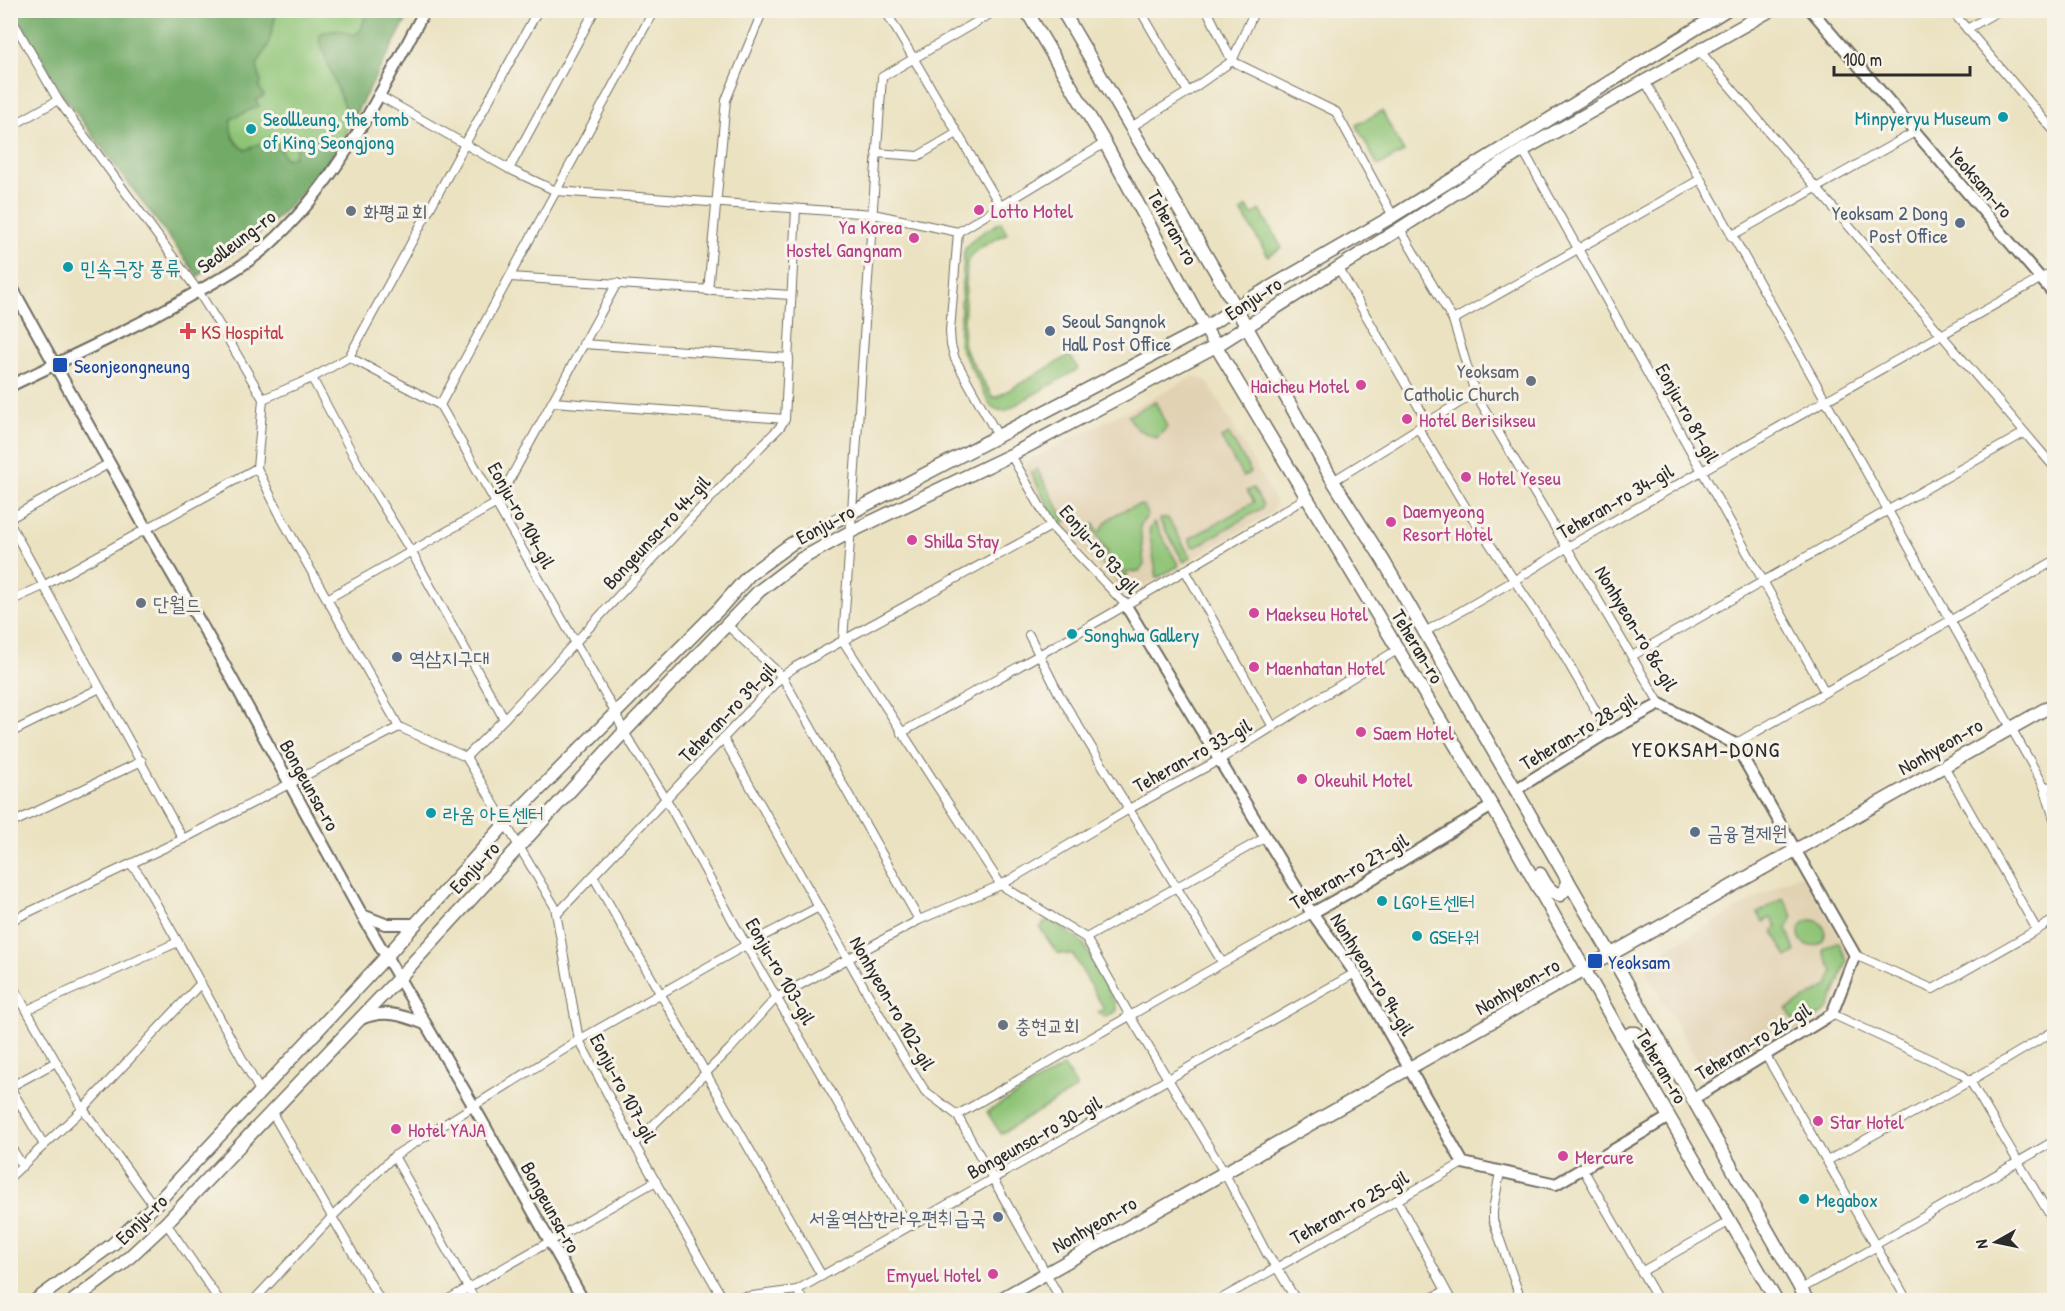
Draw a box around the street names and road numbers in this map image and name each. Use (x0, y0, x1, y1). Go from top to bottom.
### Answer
street label: Yeoksam-ro (1943, 141, 2019, 223)
street label: Teheran-ro (1141, 185, 1205, 269)
street label: Seolleung-ro (191, 203, 281, 279)
street label: Eonju-ro (1219, 270, 1287, 326)
street label: Eonju-ro 81-gil (1650, 358, 1727, 468)
street label: Teheran-ro 34-gil (1552, 456, 1679, 545)
street label: Eonju-ro 104-gil (482, 457, 563, 574)
street label: Bongeunsa-ro 44-gil (596, 469, 716, 595)
street label: Eonju-ro (791, 497, 859, 551)
street label: Eonju-ro 93-gil (1054, 499, 1147, 600)
street label: Nonhyeon-ro 86-gil (1589, 560, 1685, 696)
street label: Teheran-ro (1385, 604, 1451, 688)
street label: Teheran-ro 39-gil (672, 655, 782, 768)
street label: Teheran-ro 28-gil (1515, 685, 1642, 776)
street label: Teheran-ro 33-gil (1128, 711, 1257, 799)
street label: Nonhyeon-ro (1893, 711, 1987, 781)
street label: Bongeunsa-ro (274, 734, 346, 836)
street label: Teheran-ro 27-gil (1285, 826, 1414, 916)
street label: Eonju-ro (443, 835, 505, 899)
street label: Nonhyeon-ro 94-gil (1325, 908, 1422, 1041)
street label: Eonju-ro 103-gil (740, 913, 823, 1030)
street label: Nonhyeon-ro 102-gil (844, 931, 943, 1075)
street label: Nonhyeon-ro (1470, 951, 1564, 1021)
street label: Teheran-ro 26-gil (1690, 995, 1817, 1086)
street label: Teheran-ro (1630, 1024, 1694, 1108)
street label: Eonju-ro 107-gil (584, 1029, 664, 1148)
street label: Bongeunsa-ro 30-gil (962, 1089, 1107, 1185)
street label: Bongeunsa-ro (515, 1156, 587, 1258)
street label: Teheran-ro 25-gil (1285, 1163, 1414, 1251)
street label: Eonju-ro (109, 1188, 173, 1250)
street label: Nonhyeon-ro (1047, 1189, 1141, 1259)

